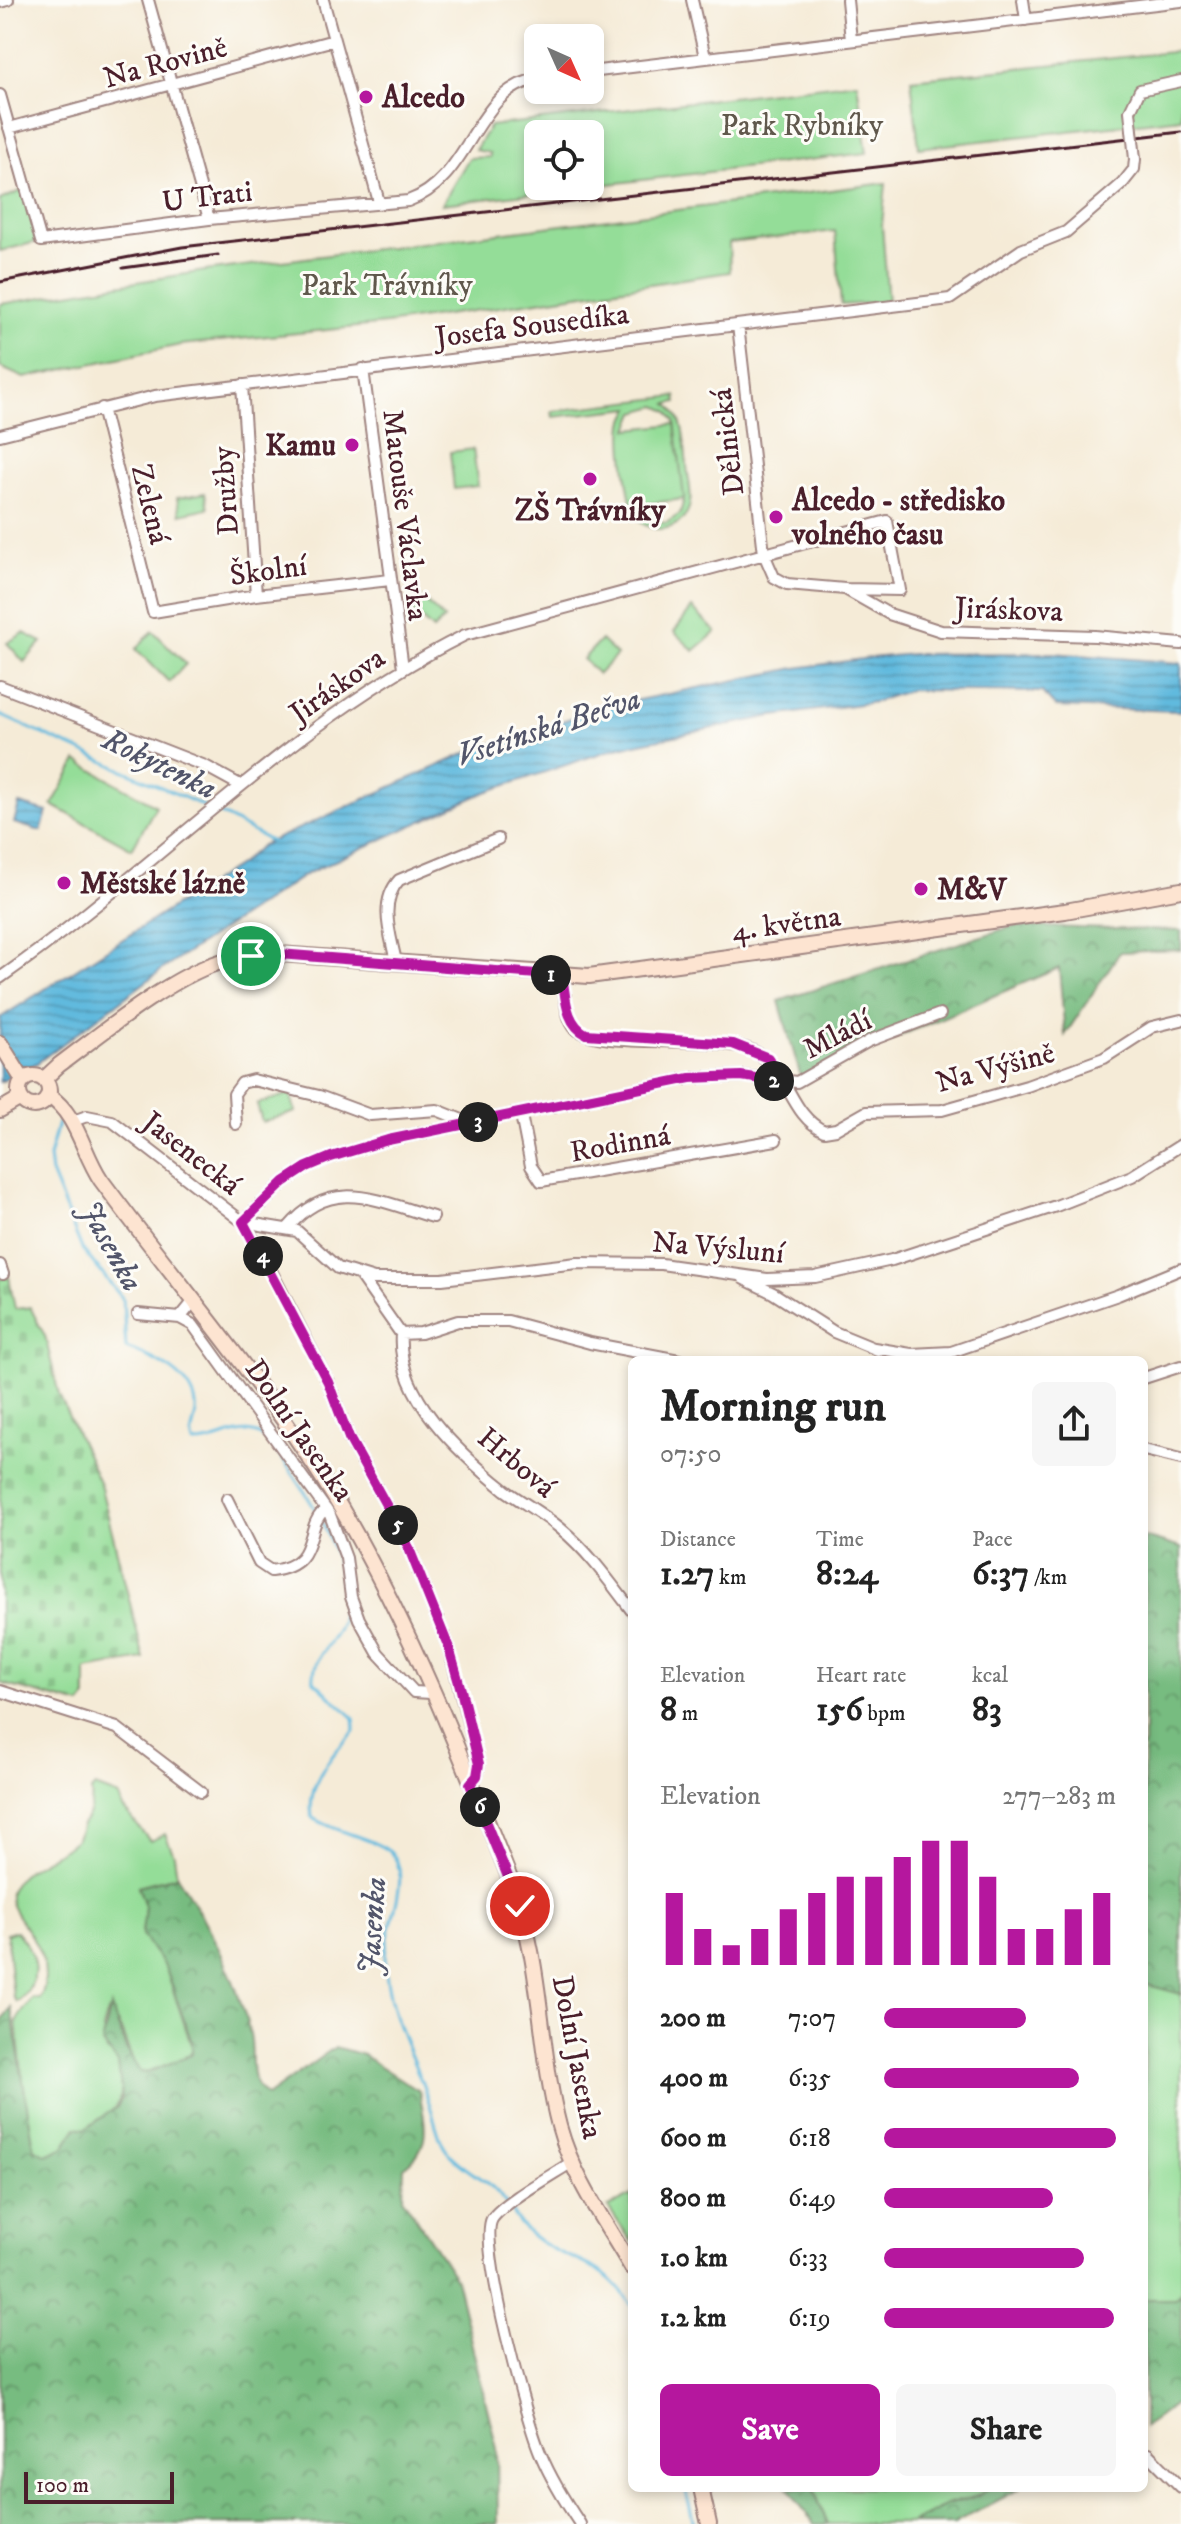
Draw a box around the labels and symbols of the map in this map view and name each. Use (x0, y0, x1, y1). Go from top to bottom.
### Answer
north arrow (524, 24, 604, 104)
street label: Na Rovině (100, 29, 231, 98)
place label: Alcedo (381, 80, 465, 117)
marker: Alcedo (357, 88, 375, 106)
park label: Park Rybníky (721, 108, 884, 145)
street label: U Trati (160, 174, 254, 221)
park label: Park Trávníky (301, 268, 474, 305)
street label: Josefa Sousedíka (430, 296, 631, 357)
street label: Dělnická (704, 386, 753, 498)
street label: Matouše Václavka (373, 407, 436, 623)
place label: Kamu (265, 428, 336, 465)
marker: Kamu (343, 436, 361, 454)
street label: Družby (205, 444, 248, 537)
street label: Zelená (122, 460, 177, 549)
marker: ZŠ Trávníky (581, 470, 599, 488)
place label: Alcedo - středisko volného času (791, 483, 1005, 554)
place label: ZŠ Trávníky (515, 490, 666, 530)
marker: Alcedo - středisko volného času (767, 508, 785, 526)
street label: Školní (227, 546, 310, 595)
street label: Jiráskova (951, 590, 1064, 631)
street label: Jiráskova (281, 640, 393, 734)
water label: Vsetínská Bečva (451, 679, 646, 777)
water label: Rokytenka (95, 720, 223, 810)
place label: Městské lázně (80, 866, 246, 903)
place label: M&V (937, 872, 1008, 909)
marker: Městské lázně (55, 874, 73, 892)
marker: M&V (912, 880, 930, 898)
street label: 4. května (729, 898, 843, 950)
pin (217, 922, 285, 990)
pin: 1 (531, 955, 571, 995)
street label: Mládí (797, 1002, 879, 1068)
street label: Na Výšině (932, 1035, 1059, 1102)
pin: 2 (754, 1061, 794, 1101)
street label: Jasenecká (132, 1102, 248, 1204)
pin: 3 (458, 1102, 498, 1142)
street label: Rodinná (567, 1117, 674, 1171)
water label: Jasenka (69, 1193, 152, 1299)
street label: Na Výsluní (650, 1224, 787, 1273)
pin: 4 (243, 1236, 283, 1276)
street label: Dolní Jasenka (236, 1352, 362, 1509)
street label: Hrbová (469, 1420, 563, 1507)
pin: 5 (378, 1505, 418, 1545)
pin: 6 (460, 1787, 500, 1827)
pin (486, 1872, 554, 1940)
water label: Jasenka (350, 1876, 396, 1977)
street label: Dolní Jasenka (543, 1973, 611, 2142)
scale bar (24, 2468, 174, 2504)

